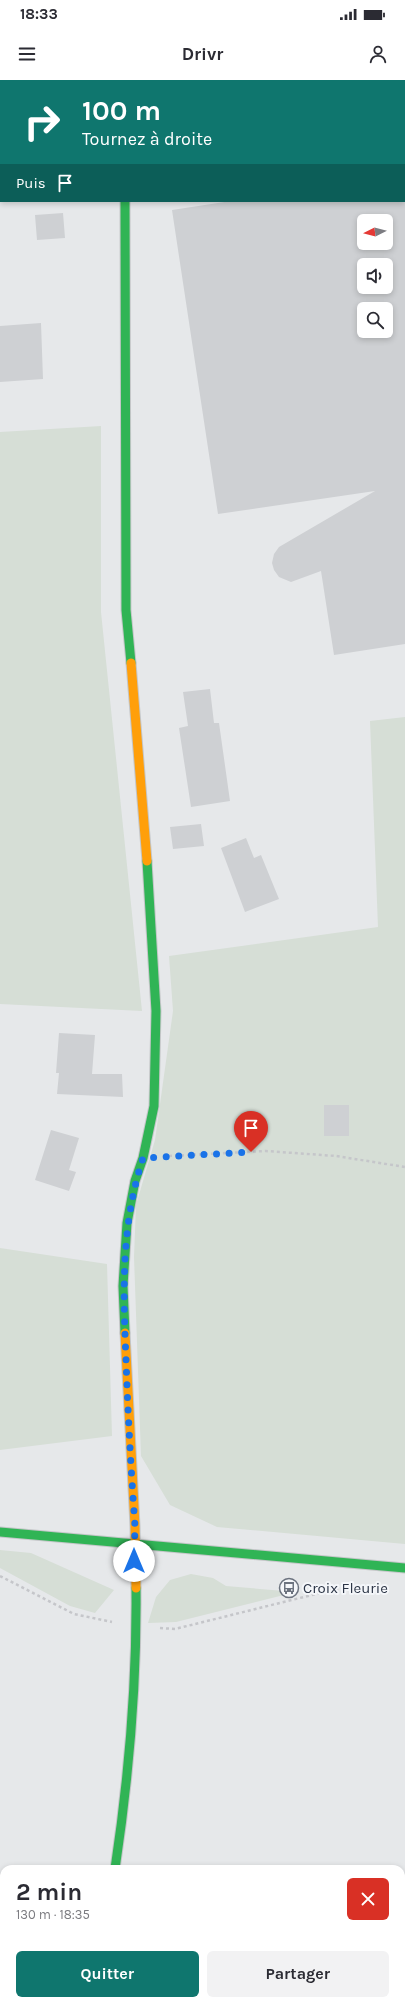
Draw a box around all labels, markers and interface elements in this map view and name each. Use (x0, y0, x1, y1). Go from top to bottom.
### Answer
text: 18:33 (20, 5, 58, 23)
icon: menu (16, 43, 38, 65)
text: Drivr (182, 43, 223, 65)
icon: person (367, 43, 389, 65)
text: 100 m (82, 94, 161, 127)
icon: right (16, 96, 68, 148)
text: Tournez à droite (82, 128, 212, 150)
icon: arrive (54, 172, 76, 194)
text: Puis (16, 174, 46, 192)
north arrow (357, 214, 393, 250)
map controls (357, 214, 393, 338)
button: sound (357, 258, 393, 294)
button: search (357, 302, 393, 338)
pin (234, 1111, 268, 1152)
icon: arrive (240, 1117, 262, 1139)
position arrow (113, 1540, 155, 1582)
bus stop icon: Croix Fleurie (278, 1577, 300, 1599)
place label: Croix Fleurie (303, 1579, 388, 1597)
text: 2 min (16, 1878, 82, 1906)
button: close (347, 1878, 389, 1920)
text: 130 m · 18:35 (16, 1907, 90, 1922)
button: Quitter (16, 1951, 199, 1997)
button: Partager (207, 1951, 389, 1997)

